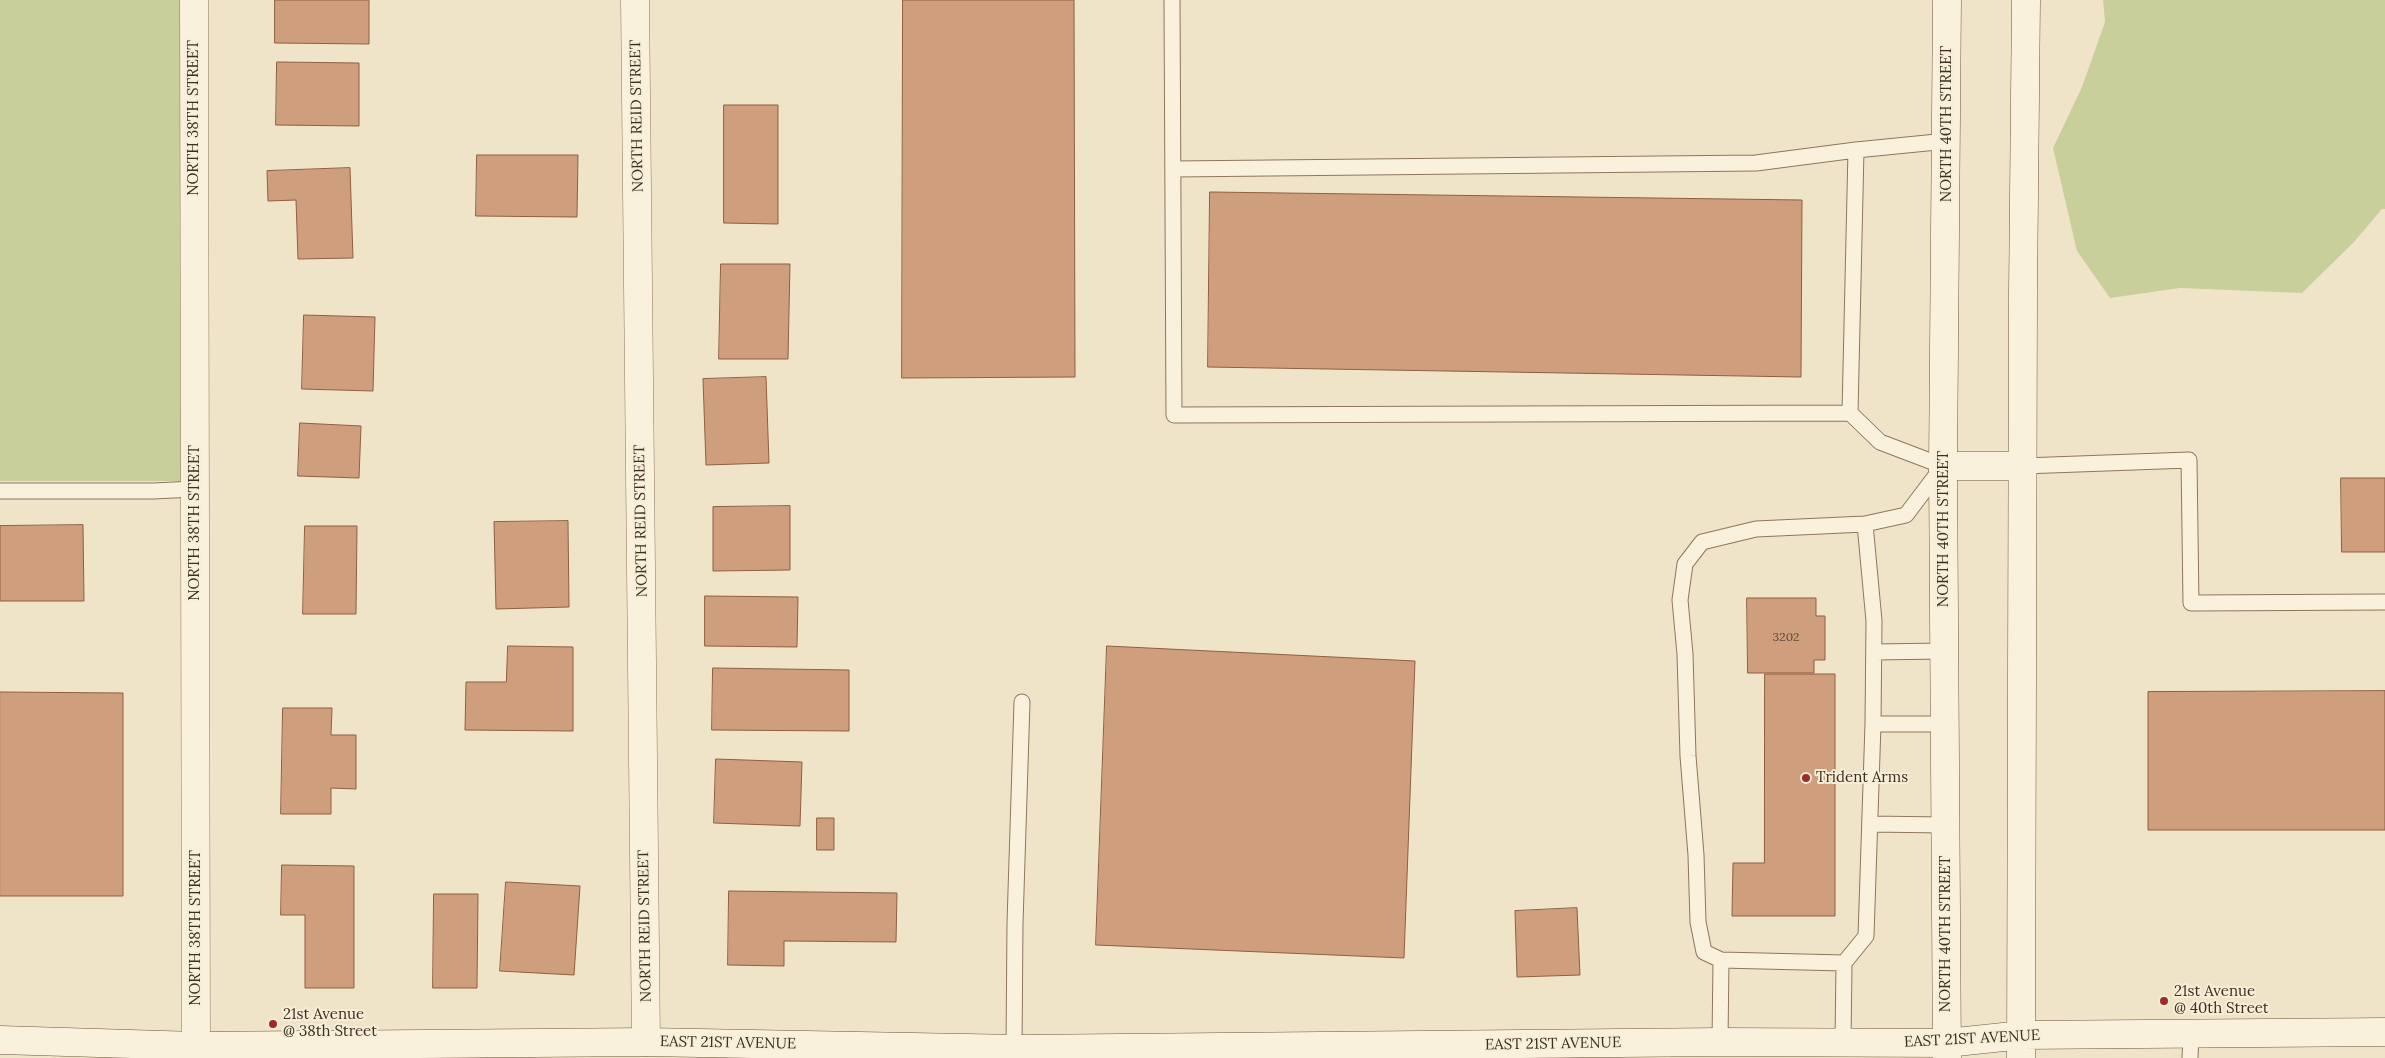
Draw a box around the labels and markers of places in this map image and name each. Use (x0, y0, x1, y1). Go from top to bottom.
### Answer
place label: Trident Arms (1816, 769, 1908, 787)
marker: Trident Arms (1800, 772, 1812, 784)
place label: 21st Avenue @ 40th Street (2174, 983, 2269, 1018)
marker: 21st Avenue @ 40th Street (2158, 995, 2170, 1007)
place label: 21st Avenue @ 38th Street (283, 1006, 377, 1041)
marker: 21st Avenue @ 38th Street (267, 1018, 279, 1030)

